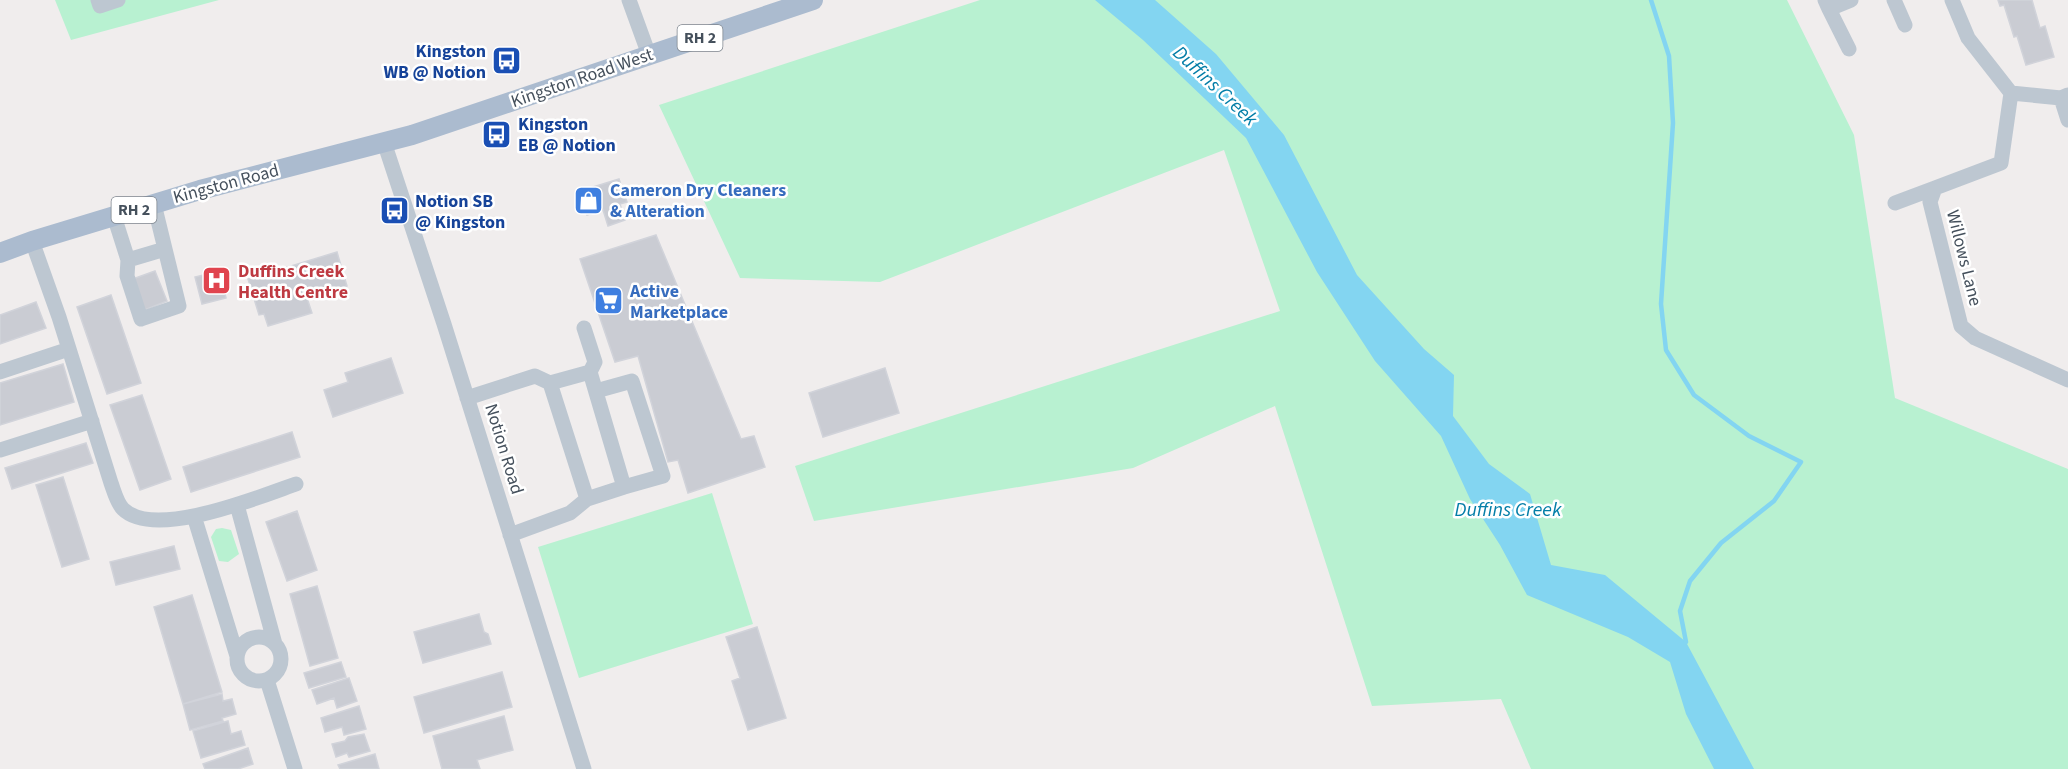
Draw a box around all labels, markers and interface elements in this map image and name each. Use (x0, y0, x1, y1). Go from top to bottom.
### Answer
road number: RH 2 (678, 25, 722, 51)
place label: Kingston WB @ Notion (383, 39, 486, 85)
water label: Duffins Creek (1166, 39, 1264, 133)
street label: Kingston Road West (508, 42, 656, 114)
bus stop icon: Kingston WB @ Notion (491, 45, 523, 77)
place label: Kingston EB @ Notion (518, 112, 616, 158)
bus stop icon: Kingston EB @ Notion (481, 118, 513, 150)
street label: Kingston Road (170, 158, 282, 210)
place label: Cameron Dry Cleaners & Alteration (610, 178, 786, 224)
shop icon: Cameron Dry Cleaners & Alteration (573, 184, 605, 216)
place label: Notion SB @ Kingston (415, 189, 505, 235)
bus stop icon: Notion SB @ Kingston (378, 195, 410, 227)
road number: RH 2 (112, 197, 156, 223)
street label: Willows Lane (1940, 207, 1988, 309)
place label: Duffins Creek Health Centre (238, 259, 348, 305)
hospital icon: Duffins Creek Health Centre (201, 265, 233, 297)
place label: Active Marketplace (629, 279, 728, 325)
supermarket icon: Active Marketplace (593, 285, 625, 317)
street label: Notion Road (478, 401, 530, 497)
water label: Duffins Creek (1455, 496, 1562, 524)

